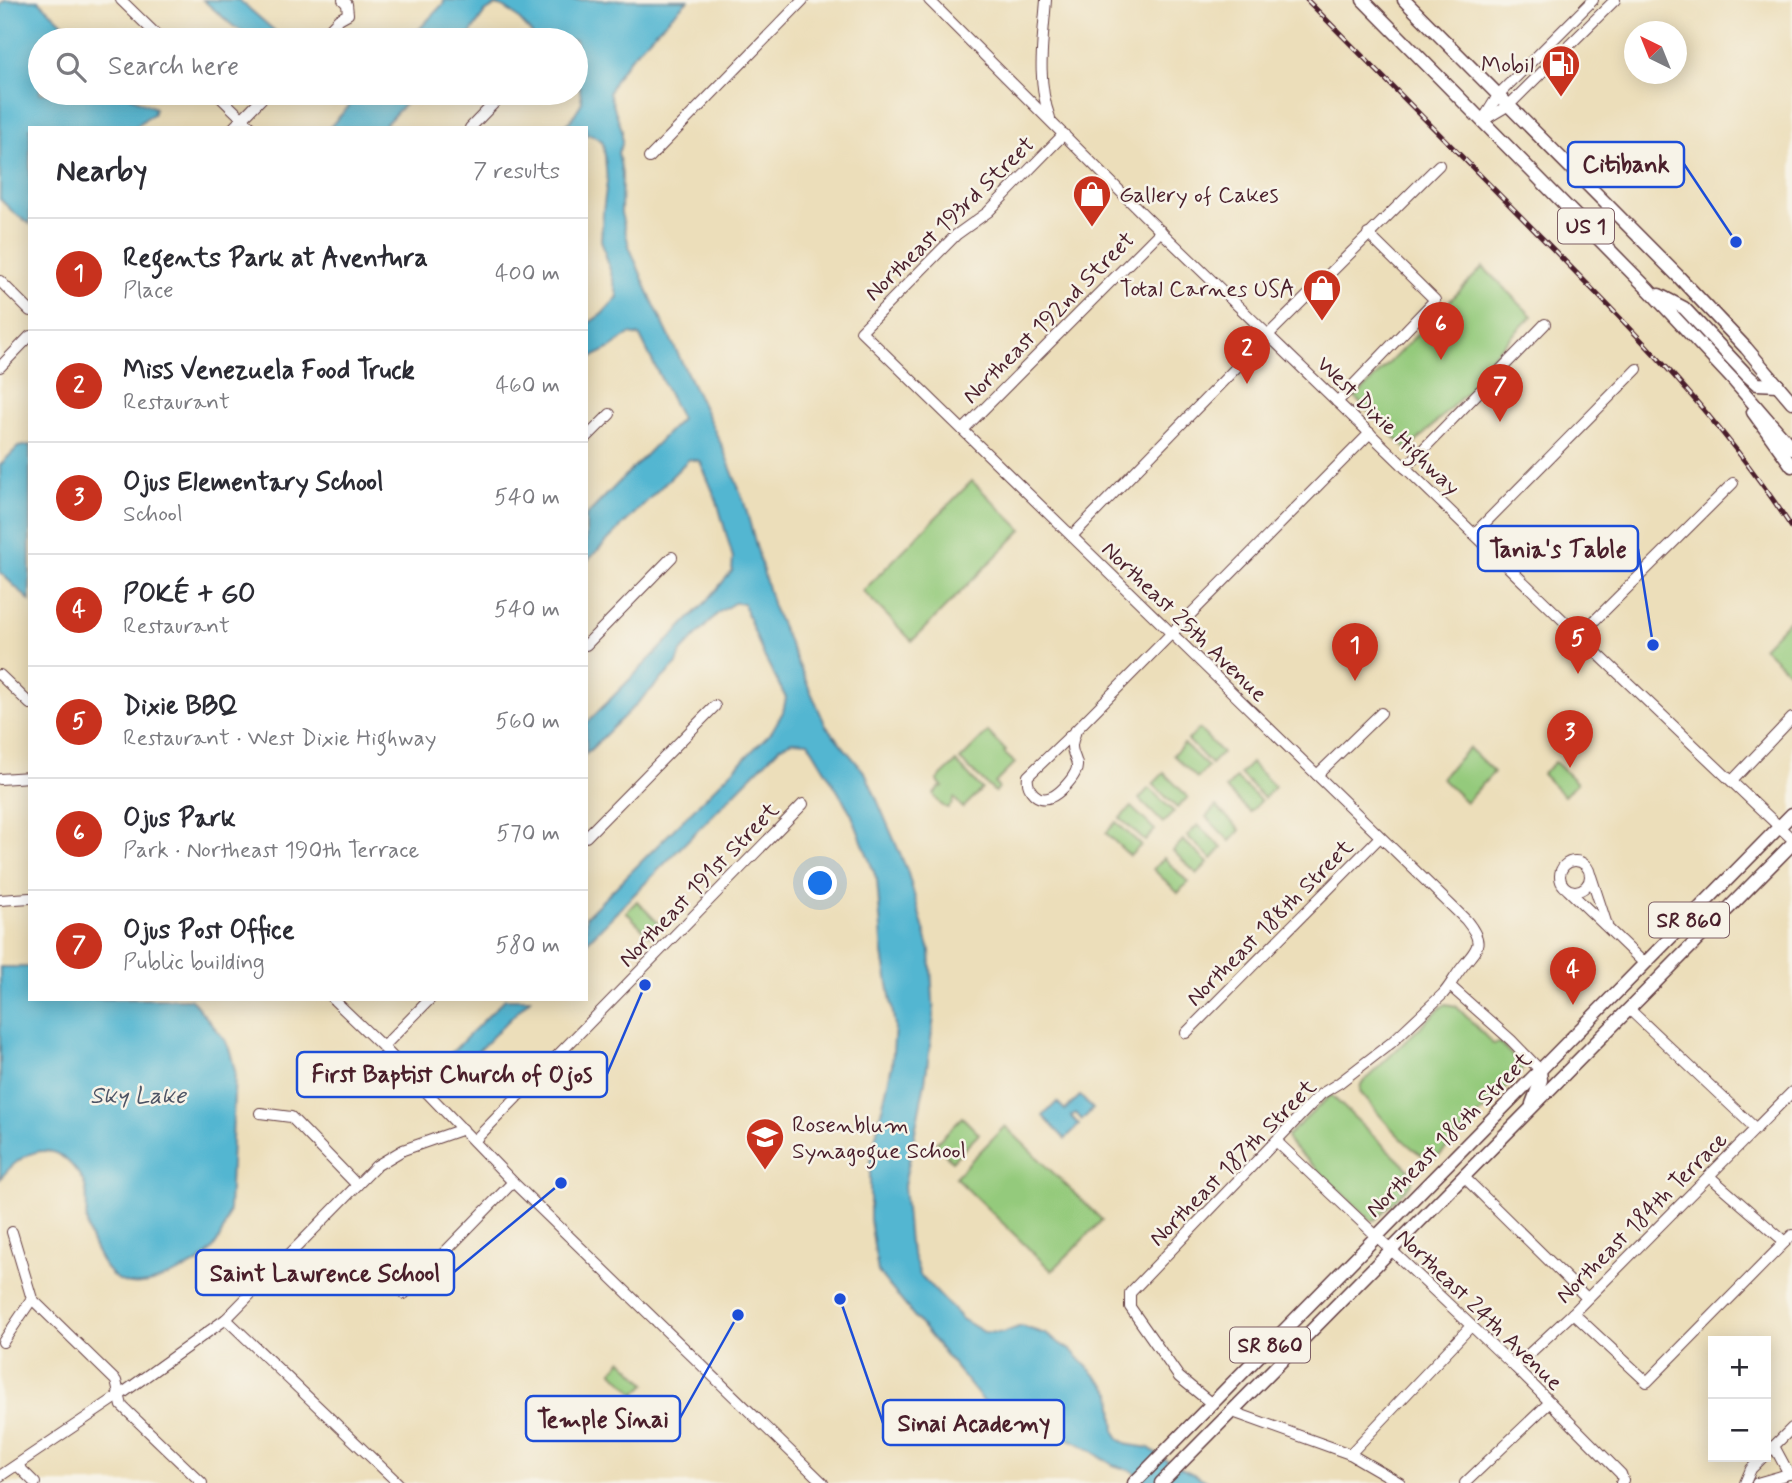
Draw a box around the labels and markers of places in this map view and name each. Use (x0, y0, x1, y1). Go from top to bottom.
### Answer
fuel station icon: Mobil (1540, 43, 1582, 98)
place label: Mobil (1481, 51, 1534, 81)
callout: Citibank (1568, 142, 1684, 187)
shop icon: Gallery of Cakes (1071, 173, 1113, 228)
place label: Gallery of Cakes (1119, 181, 1279, 211)
shop icon: Total Carnes USA (1301, 267, 1343, 322)
place label: Total Carnes USA (1120, 275, 1295, 305)
pin: 6 (1418, 302, 1464, 360)
pin: 2 (1224, 326, 1270, 384)
pin: 7 (1477, 364, 1523, 422)
callout: Tania's Table (1478, 526, 1638, 571)
pin: 5 (1555, 616, 1601, 674)
pin: 1 (1332, 623, 1378, 681)
pin: 3 (1547, 710, 1593, 768)
pin: 4 (1550, 947, 1596, 1005)
callout: First Baptist Church of Ojos (297, 1052, 607, 1097)
place label: Rosenblum Synagogue School (792, 1111, 966, 1169)
school or university icon: Rosenblum Synagogue School (744, 1116, 786, 1171)
callout: Saint Lawrence School (196, 1250, 454, 1295)
callout: Temple Sinai (526, 1396, 680, 1441)
callout: Sinai Academy (883, 1400, 1064, 1445)

